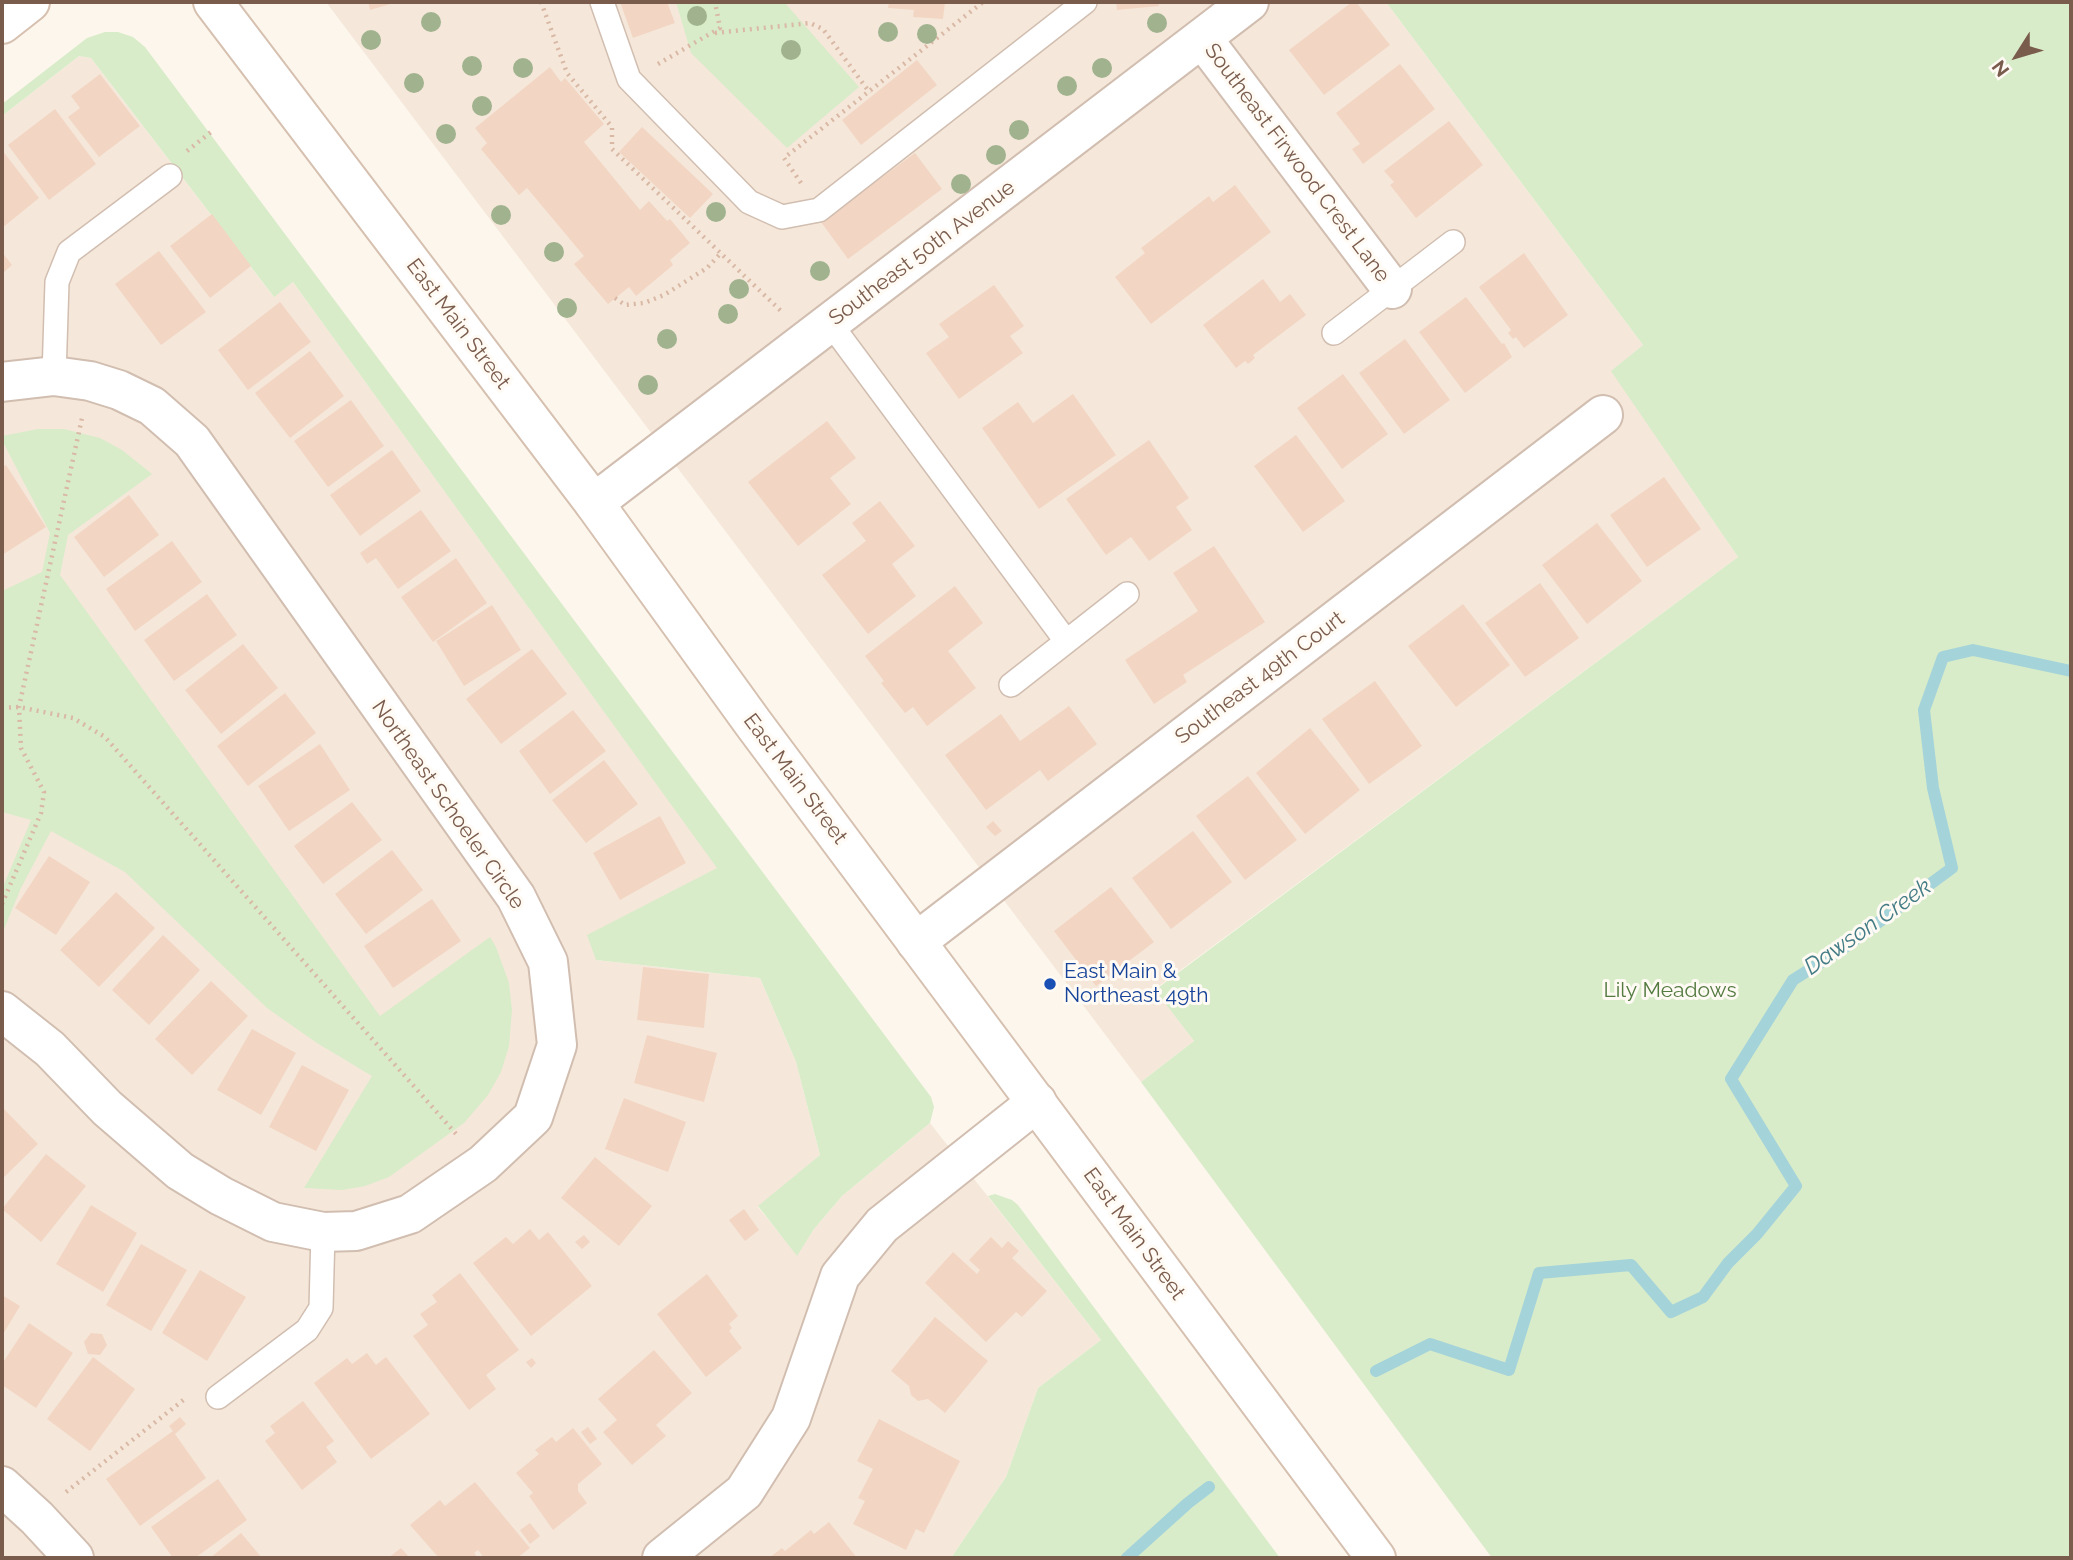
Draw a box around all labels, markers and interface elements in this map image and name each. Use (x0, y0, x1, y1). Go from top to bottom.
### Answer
north arrow (1982, 21, 2052, 91)
street label: Southeast Firwood Crest Lane (1199, 39, 1395, 287)
text: N (1987, 56, 2013, 81)
street label: Southeast 50th Avenue (824, 175, 1020, 331)
street label: East Main Street (401, 254, 515, 394)
street label: Southeast 49th Court (1170, 606, 1350, 750)
street label: Northeast Schoeler Circle (366, 696, 530, 914)
street label: East Main Street (738, 709, 852, 849)
water label: Dawson Creek (1799, 873, 1937, 981)
place label: East Main & Northeast 49th (1064, 959, 1209, 1009)
marker: East Main & Northeast 49th (1042, 976, 1058, 992)
park label: Lily Meadows (1603, 978, 1737, 1004)
street label: East Main Street (1078, 1163, 1190, 1305)

